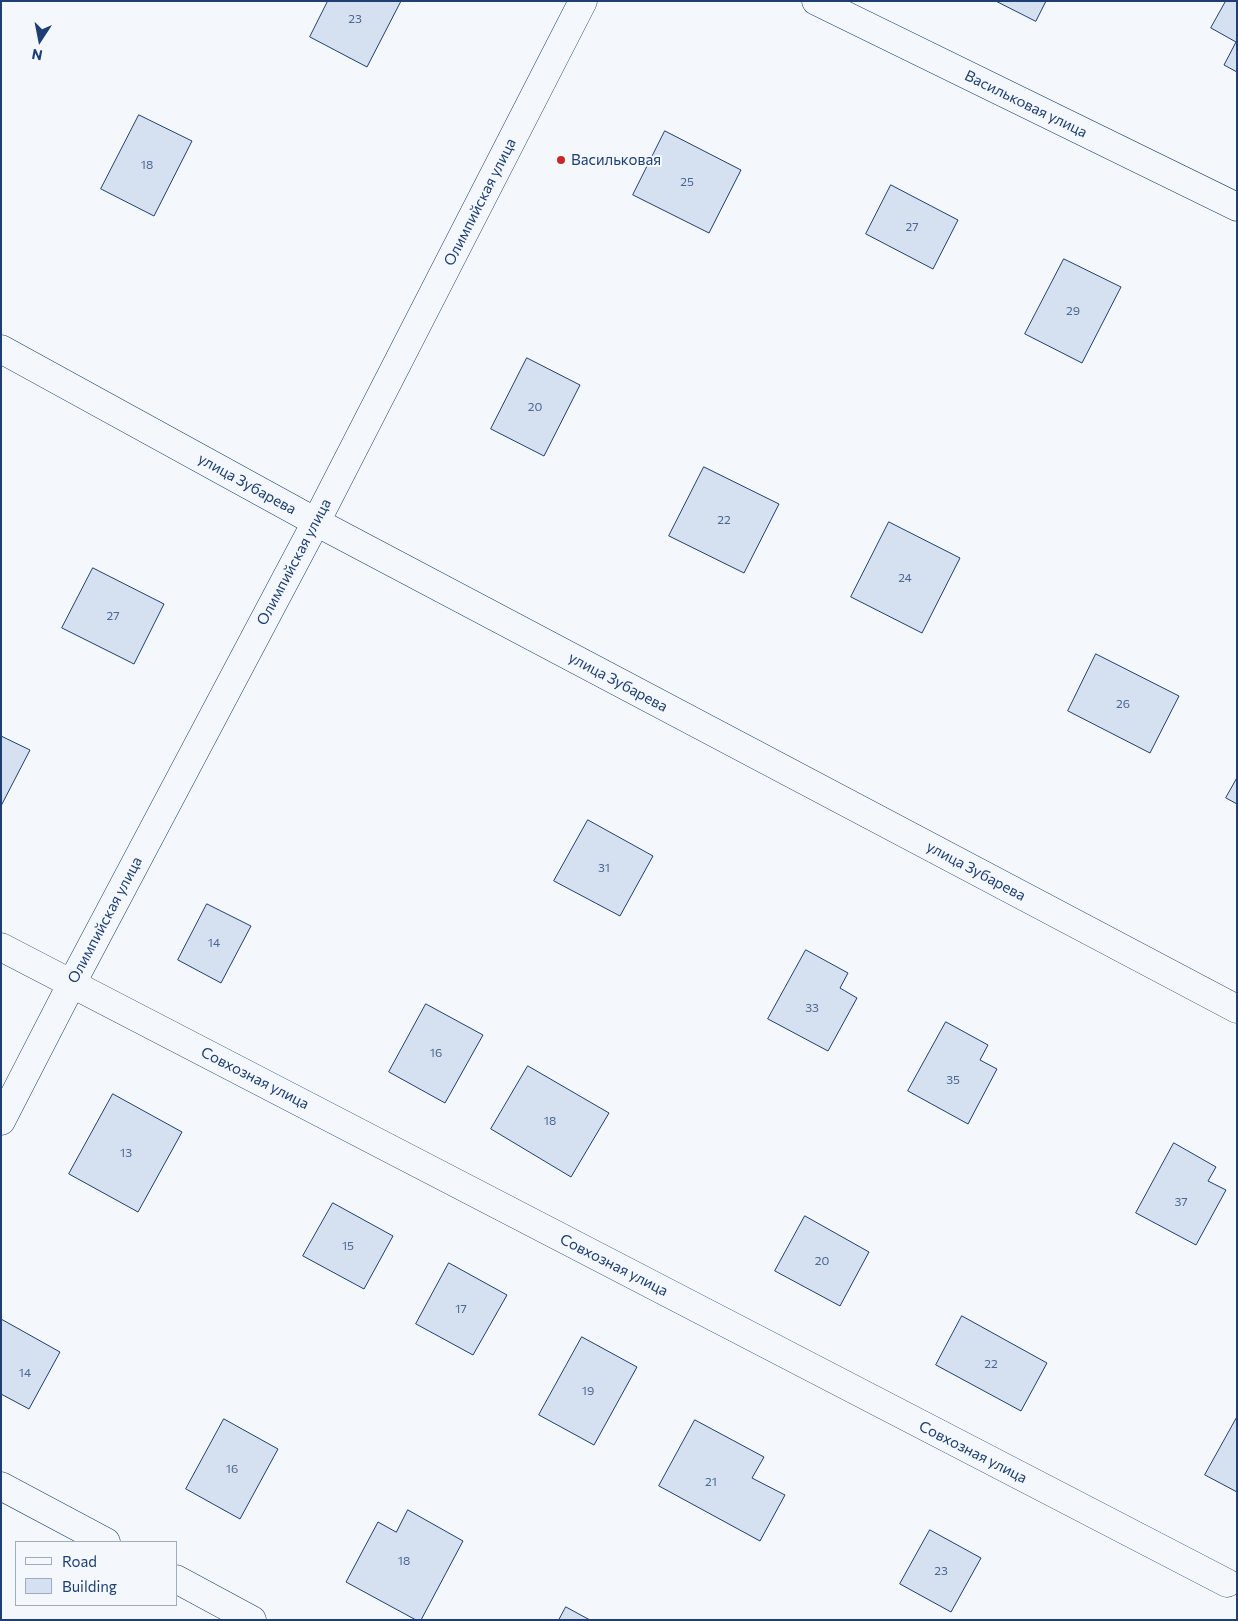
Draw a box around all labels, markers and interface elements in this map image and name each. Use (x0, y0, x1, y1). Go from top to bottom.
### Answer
house number: 23 (348, 12, 362, 26)
north arrow (15, 15, 65, 65)
text: N (30, 46, 44, 65)
street label: Васильковая улица (962, 67, 1090, 141)
street label: Олимпийская улица (440, 135, 520, 269)
place label: Васильковая (571, 151, 661, 169)
marker: Васильковая (555, 154, 567, 166)
house number: 18 (141, 158, 153, 172)
house number: 25 (680, 175, 694, 189)
house number: 27 (906, 220, 918, 234)
house number: 29 (1066, 304, 1080, 318)
house number: 20 (528, 400, 542, 414)
street label: улица Зубарева (195, 450, 299, 518)
street label: Олимпийская улица (253, 496, 335, 628)
house number: 22 (717, 513, 731, 527)
house number: 24 (898, 571, 912, 585)
house number: 27 (107, 609, 119, 623)
street label: улица Зубарева (565, 648, 671, 716)
house number: 26 (1116, 697, 1130, 711)
street label: улица Зубарева (923, 837, 1029, 905)
street label: Олимпийская улица (64, 854, 146, 986)
house number: 31 (598, 861, 610, 875)
house number: 14 (208, 936, 220, 950)
house number: 33 (805, 1001, 819, 1015)
street label: Совхозная улица (198, 1043, 312, 1113)
house number: 16 (430, 1046, 442, 1060)
house number: 35 (946, 1073, 960, 1087)
house number: 18 (544, 1114, 556, 1128)
house number: 13 (120, 1146, 132, 1160)
house number: 37 (1174, 1195, 1188, 1209)
street label: Совхозная улица (557, 1230, 671, 1300)
house number: 15 (342, 1239, 354, 1253)
house number: 20 (815, 1254, 829, 1268)
house number: 17 (455, 1302, 467, 1316)
house number: 22 (984, 1357, 998, 1371)
house number: 14 (19, 1366, 31, 1380)
house number: 19 (582, 1384, 594, 1398)
street label: Совхозная улица (916, 1417, 1030, 1487)
house number: 16 (226, 1462, 238, 1476)
house number: 21 (705, 1475, 717, 1489)
legend (15, 1541, 178, 1606)
text: Road (62, 1552, 97, 1570)
house number: 18 (398, 1554, 410, 1568)
house number: 23 (934, 1564, 948, 1578)
text: Building (62, 1577, 117, 1595)

